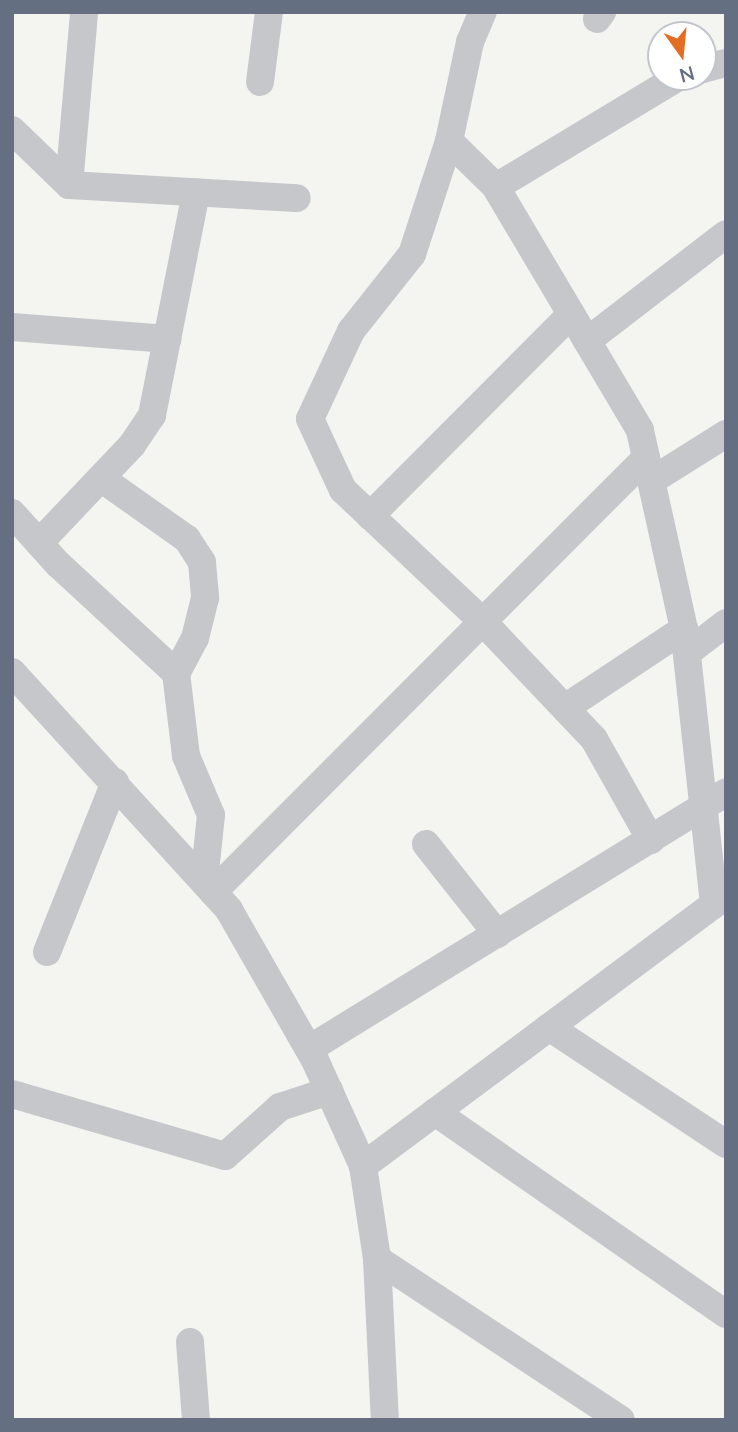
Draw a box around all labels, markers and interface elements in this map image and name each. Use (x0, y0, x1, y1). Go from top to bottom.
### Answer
north arrow (647, 21, 717, 91)
text: N (677, 62, 697, 88)

